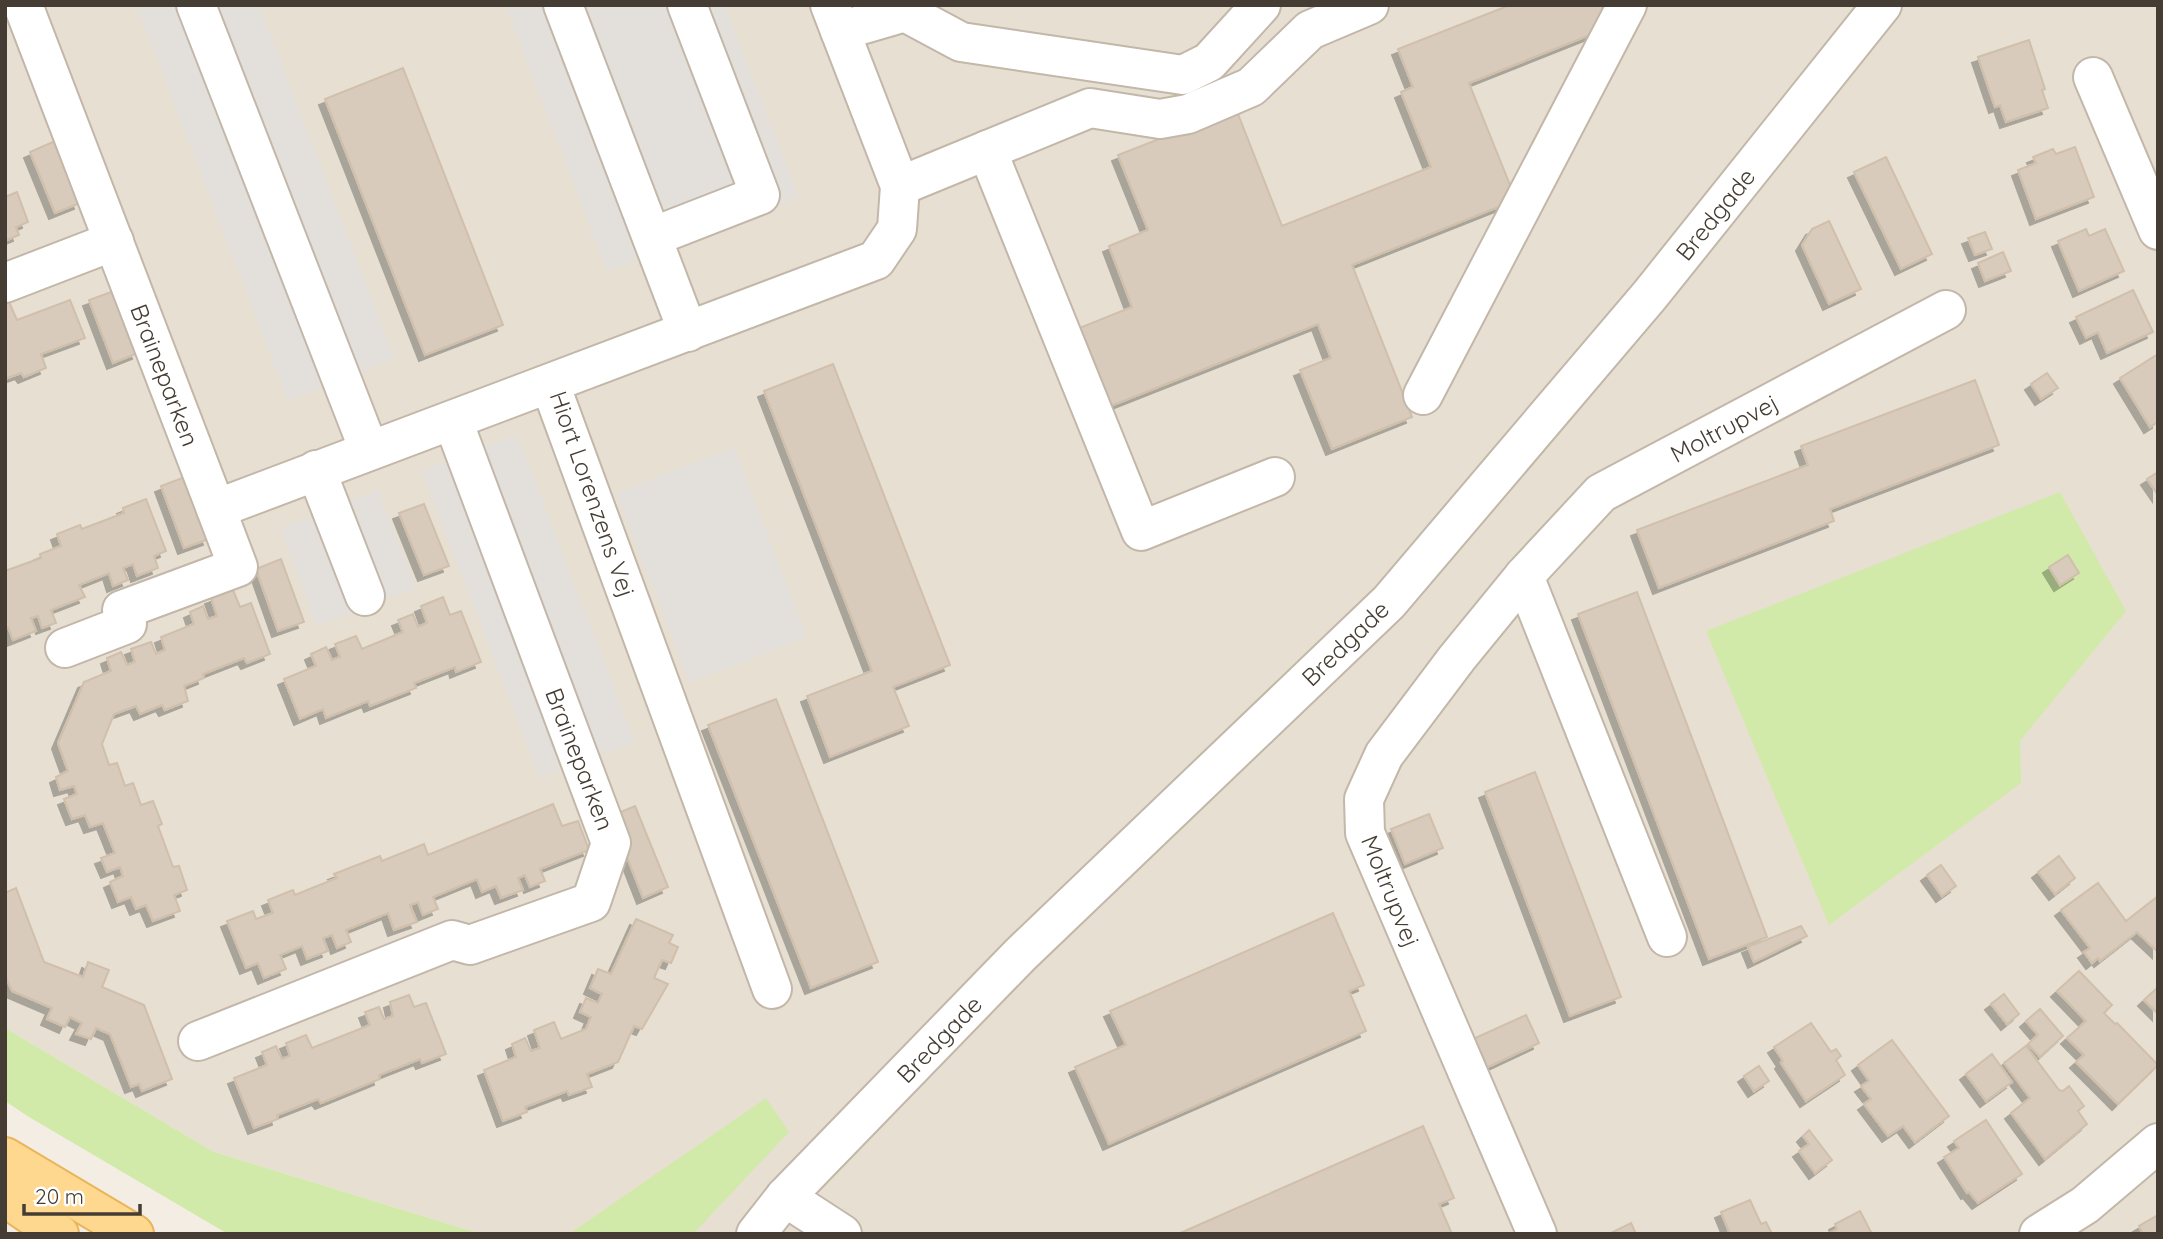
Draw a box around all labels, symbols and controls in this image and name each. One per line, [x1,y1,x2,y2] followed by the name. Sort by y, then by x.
[1669,162,1761,266] street label: Bredgade
[124,300,206,450] street label: Braineparken
[544,387,642,601] street label: Hiort Lorenzens Vej
[1665,387,1783,469] street label: Moltrupvej
[1295,594,1395,692] street label: Bredgade
[539,684,621,834] street label: Braineparken
[1355,831,1427,951] street label: Moltrupvej
[890,989,988,1089] street label: Bredgade
[24,1172,140,1216] scale bar
[35,1183,84,1209] text: 20 m

